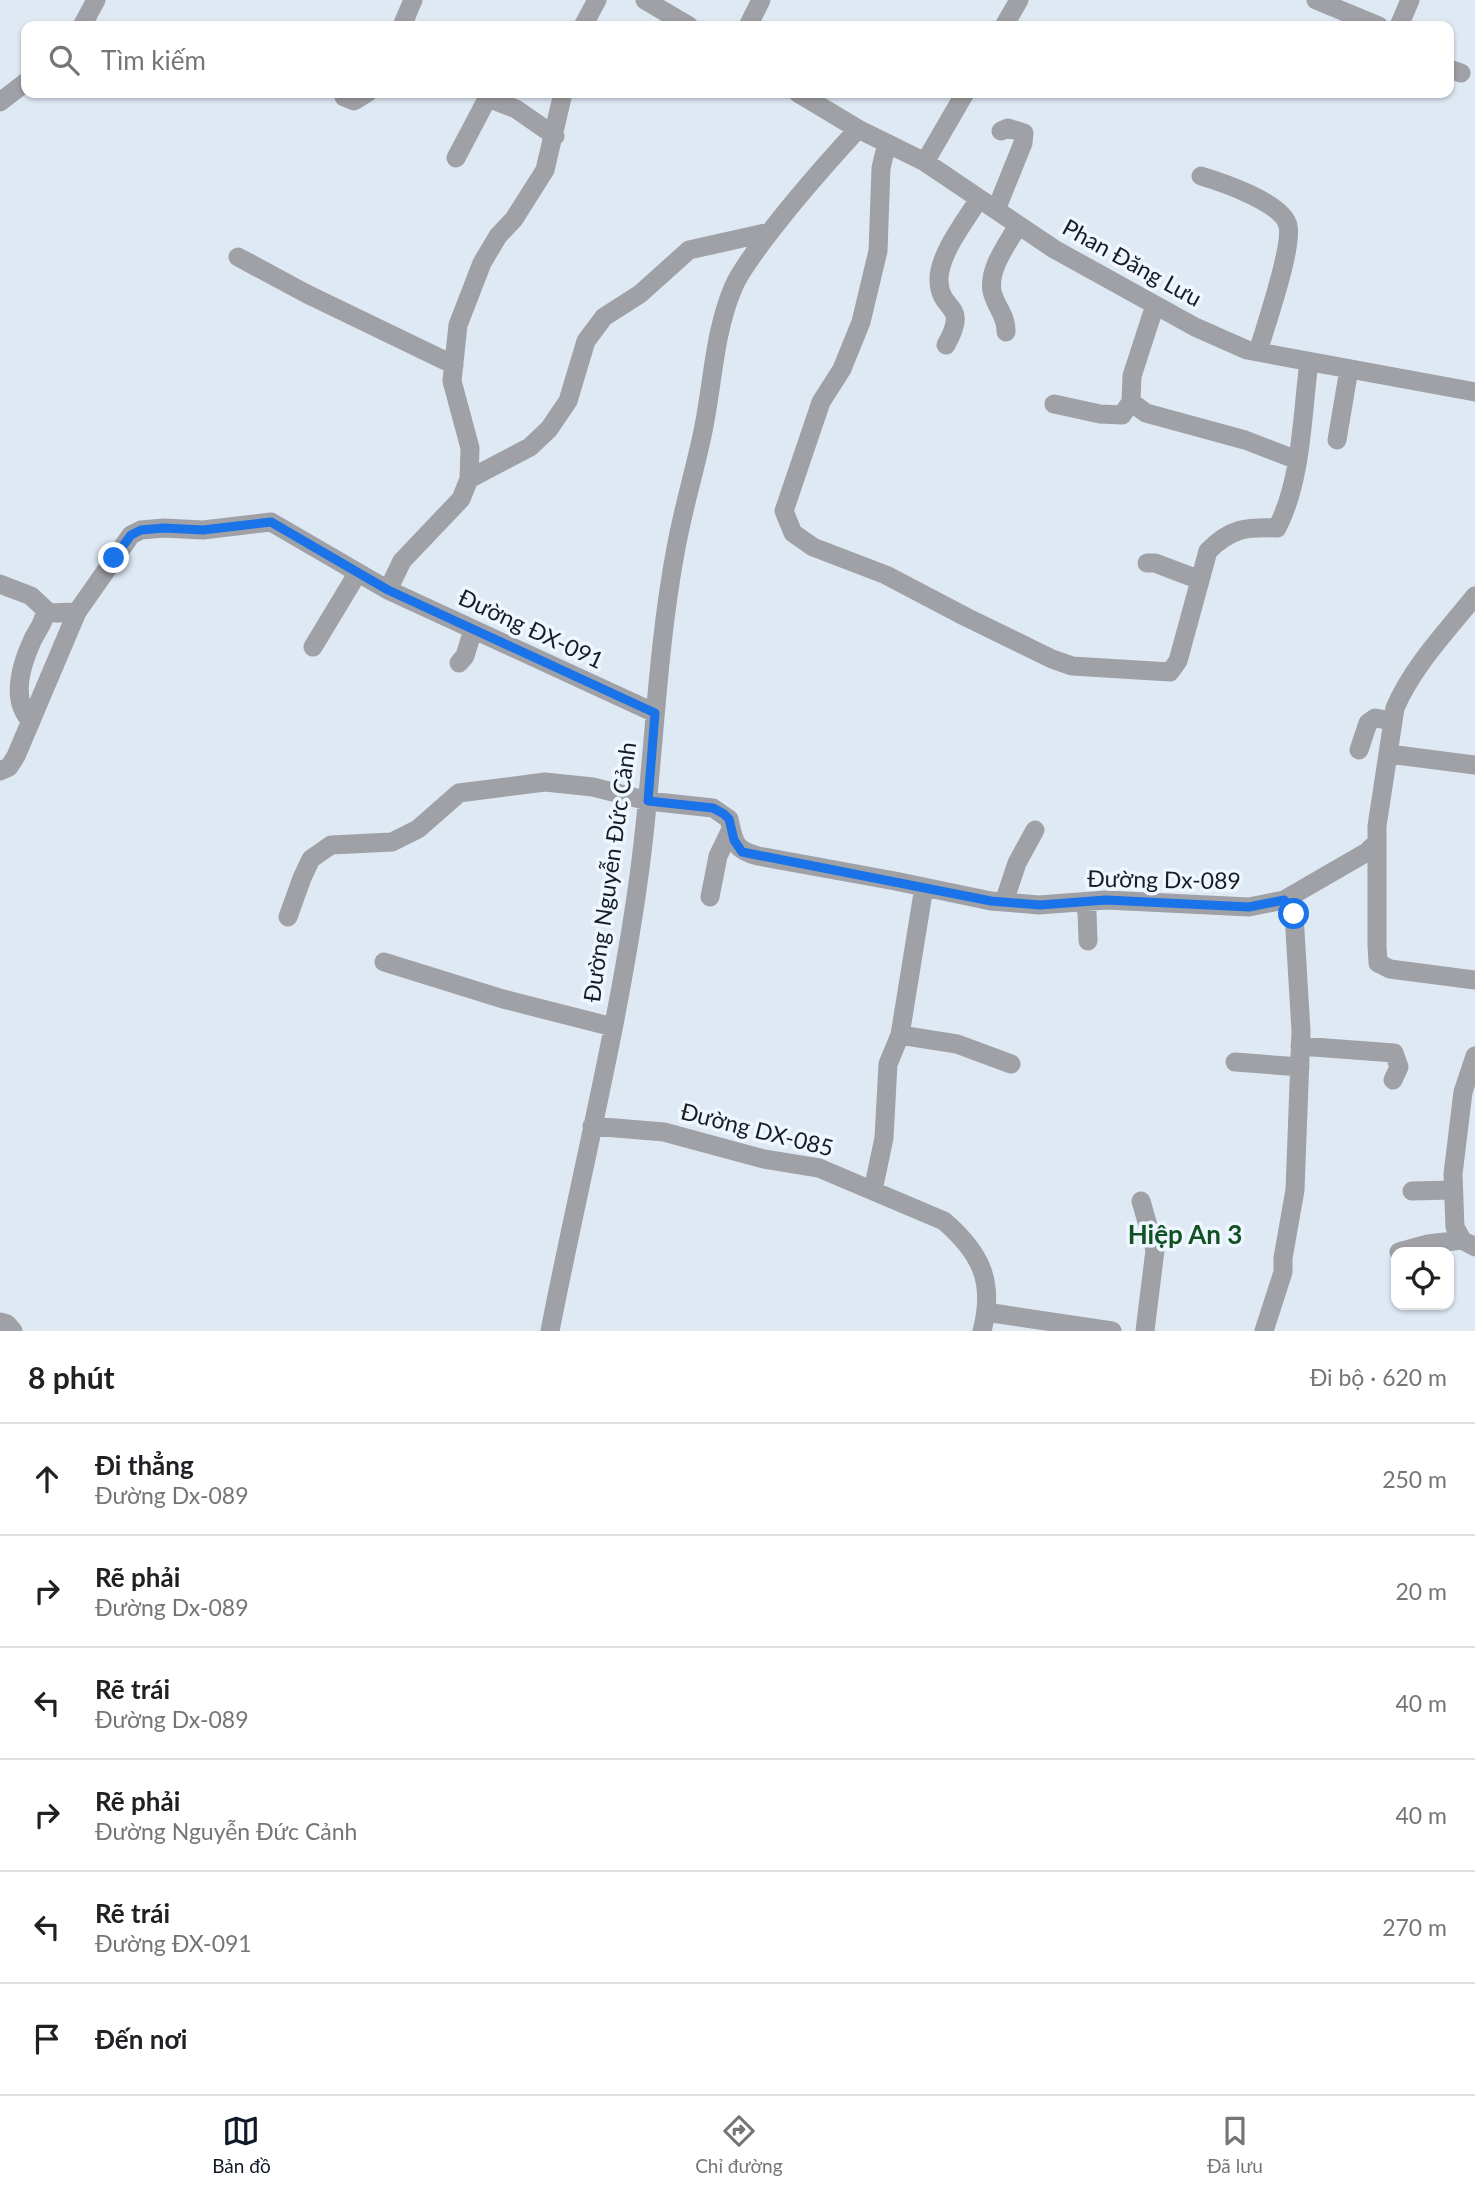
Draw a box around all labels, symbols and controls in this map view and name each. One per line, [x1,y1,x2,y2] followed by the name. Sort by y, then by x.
[21,21,1454,98] search box
[45,41,83,79] icon: search
[101,44,206,76] text: Tìm kiếm
[1058,212,1207,312] street label: Phan Đăng Lưu
[98,542,129,573] route end
[455,582,608,674] street label: Đường ĐX-091
[577,740,641,1004] street label: Đường Nguyễn Đức Cảnh
[1087,864,1241,894] street label: Đường Dx-089
[1278,898,1309,929] route start
[678,1097,837,1162] street label: Đường DX-085
[1128,1218,1242,1250] district label: Hiệp An 3
[1391,1247,1454,1310] map controls
[1391,1247,1454,1310] button: locate
[28,1359,115,1395] text: 8 phút
[1310,1363,1447,1391] text: Đi bộ · 620 m
[95,1449,194,1481] text: Đi thẳng
[28,1460,66,1498] icon: ahead
[1382,1465,1447,1493] text: 250 m
[95,1481,249,1509] text: Đường Dx-089
[95,1561,180,1593] text: Rẽ phải
[28,1572,66,1610] icon: right
[1396,1577,1447,1605] text: 20 m
[95,1593,249,1621] text: Đường Dx-089
[95,1673,170,1705] text: Rẽ trái
[28,1684,66,1722] icon: left
[1396,1689,1447,1717] text: 40 m
[95,1705,249,1733] text: Đường Dx-089
[95,1785,180,1817] text: Rẽ phải
[28,1796,66,1834] icon: right
[1396,1801,1447,1829] text: 40 m
[95,1817,357,1845] text: Đường Nguyễn Đức Cảnh
[95,1897,170,1929] text: Rẽ trái
[28,1908,66,1946] icon: left
[1382,1913,1447,1941] text: 270 m
[95,1929,252,1957] text: Đường ĐX-091
[28,2020,66,2058] icon: arrive
[95,2023,187,2055] text: Đến nơi
[212,2112,271,2177] tab: Bản đồ
[695,2112,783,2177] tab: Chỉ đường
[1207,2112,1263,2177] tab: Đã lưu

